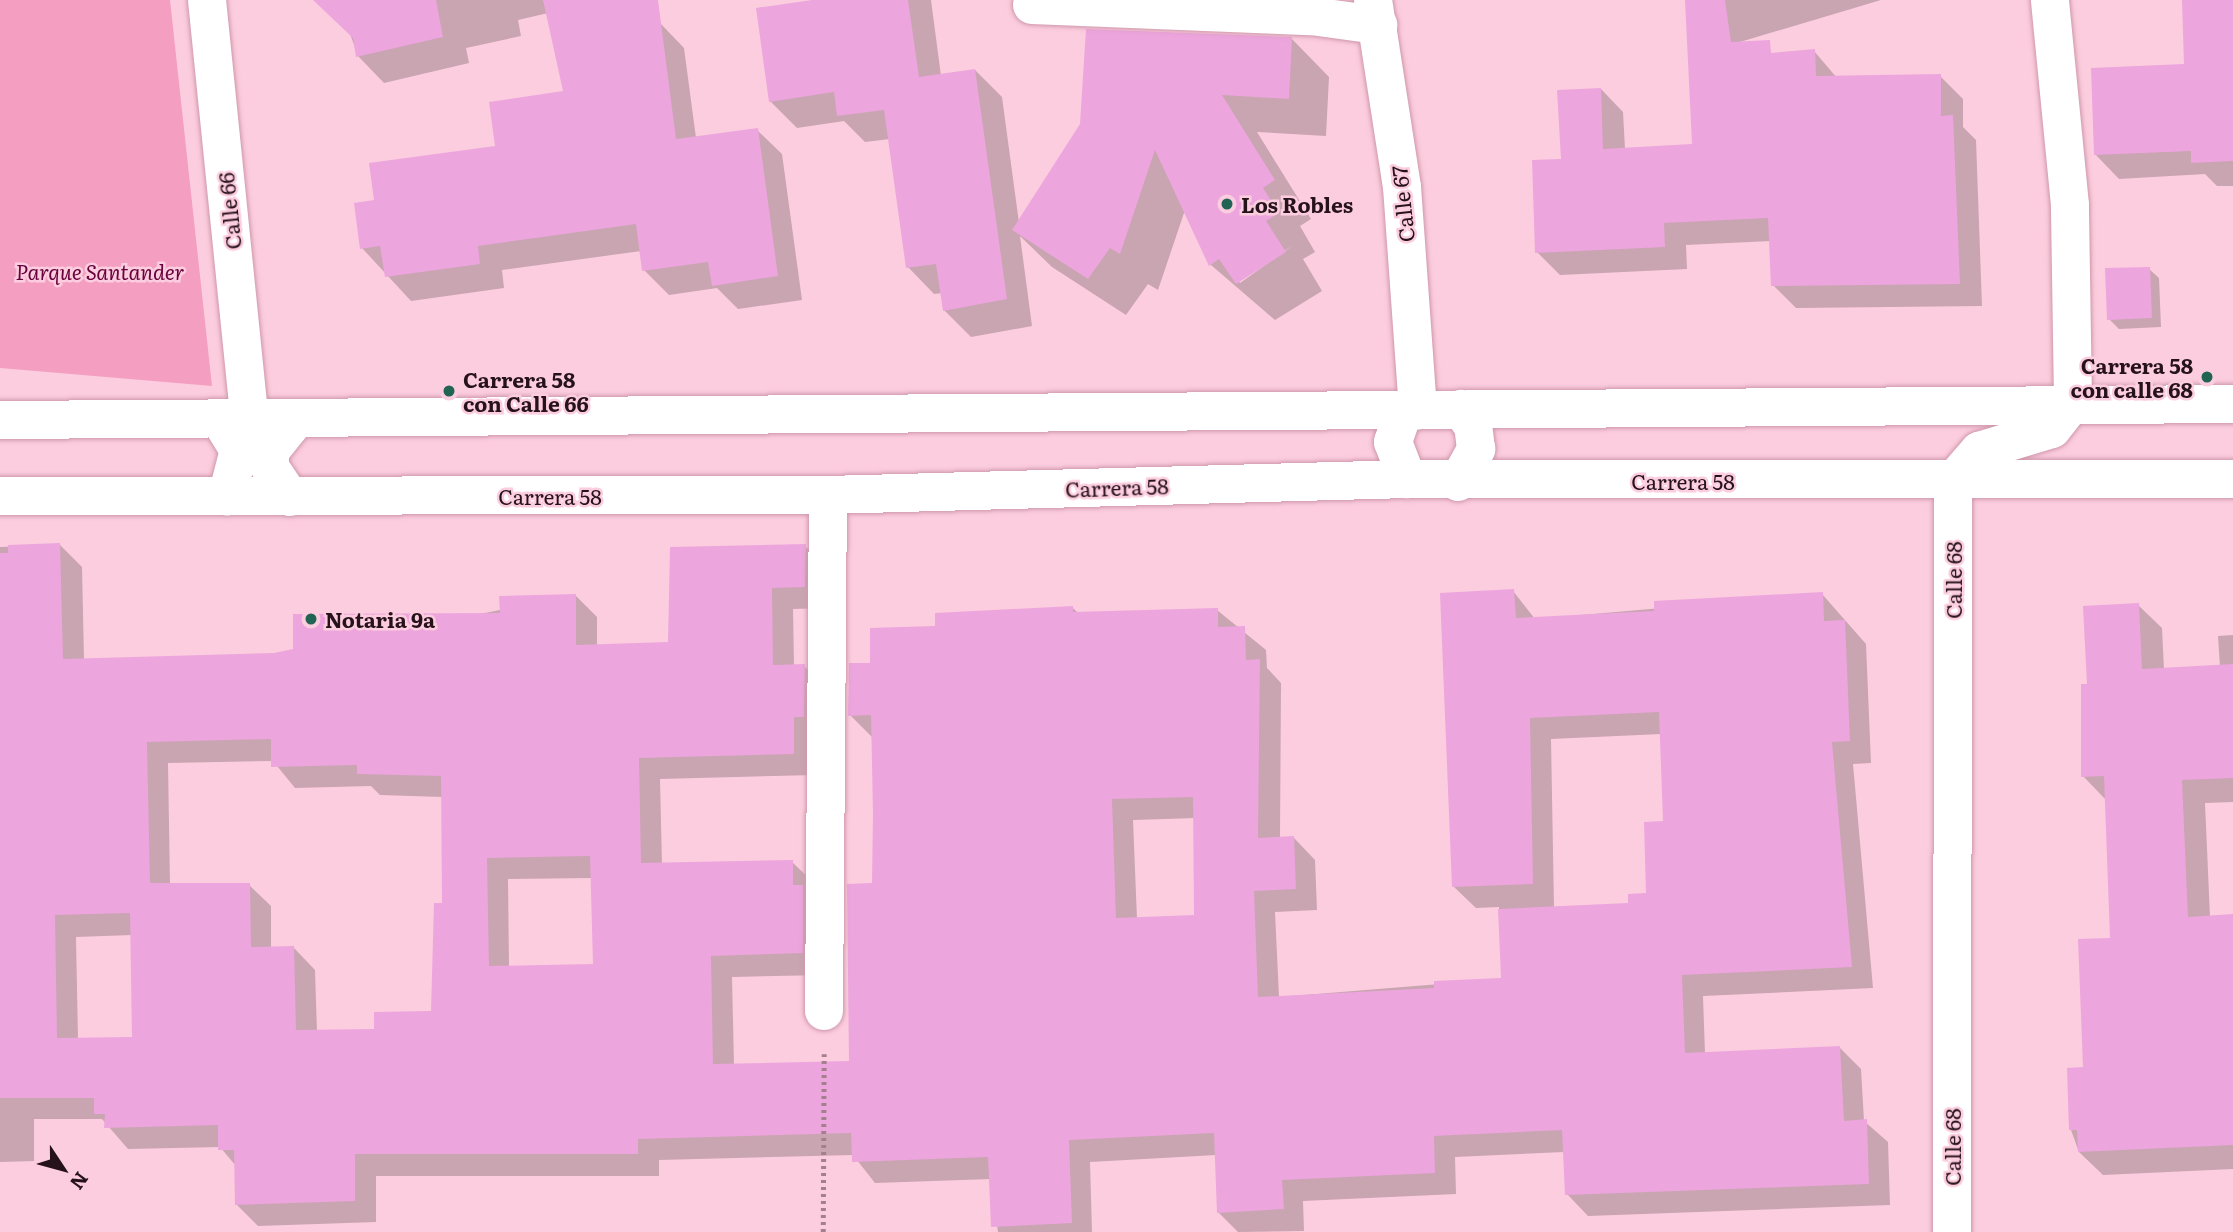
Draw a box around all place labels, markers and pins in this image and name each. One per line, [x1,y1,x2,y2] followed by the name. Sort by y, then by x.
[1241,191,1353,217] place label: Los Robles
[1219,196,1235,212] marker: Los Robles
[2071,352,2193,402] place label: Carrera 58 con calle 68
[463,366,589,416] place label: Carrera 58 con Calle 66
[2199,369,2215,385] marker: Carrera 58 con calle 68
[441,383,457,399] marker: Carrera 58 con Calle 66
[325,606,435,632] place label: Notaria 9a
[303,611,319,627] marker: Notaria 9a

